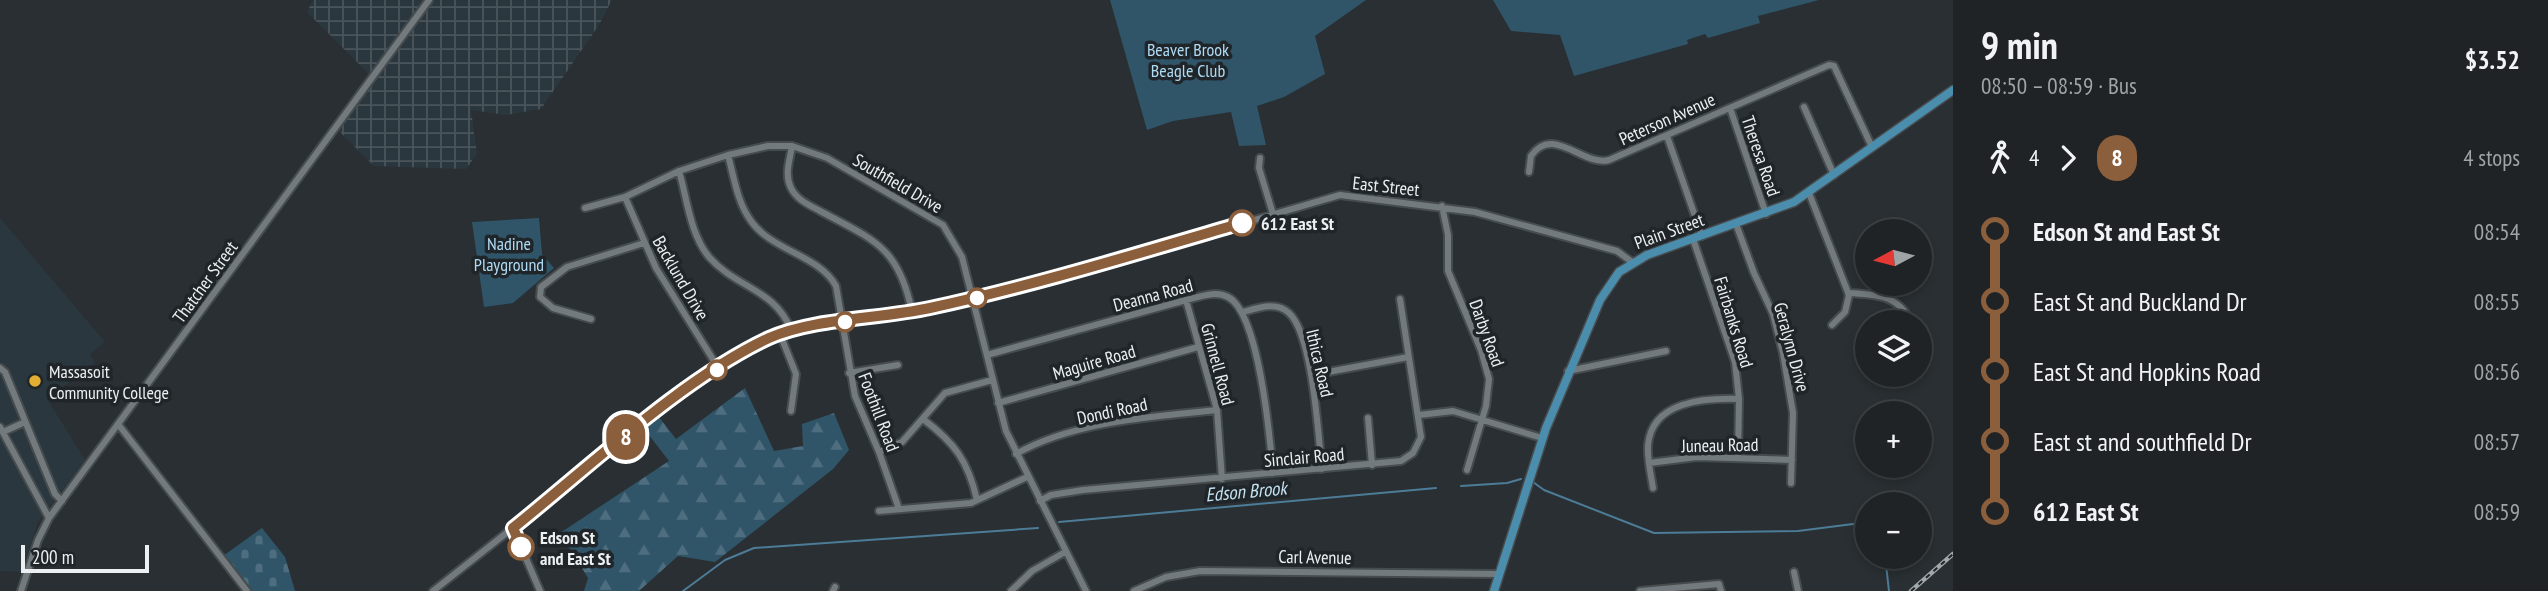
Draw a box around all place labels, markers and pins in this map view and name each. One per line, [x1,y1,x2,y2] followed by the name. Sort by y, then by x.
[1229,210,1255,236] marker: 612 East St
[1261,212,1335,235] place label: 612 East St
[967,288,987,308] unlabelled marker
[835,312,855,332] unlabelled marker
[49,360,169,404] place label: Massasoit Community College
[707,360,727,380] unlabelled marker
[27,373,43,389] marker: Massasoit Community College
[540,526,612,570] place label: Edson St and East St
[508,534,534,560] marker: Edson St and East St

